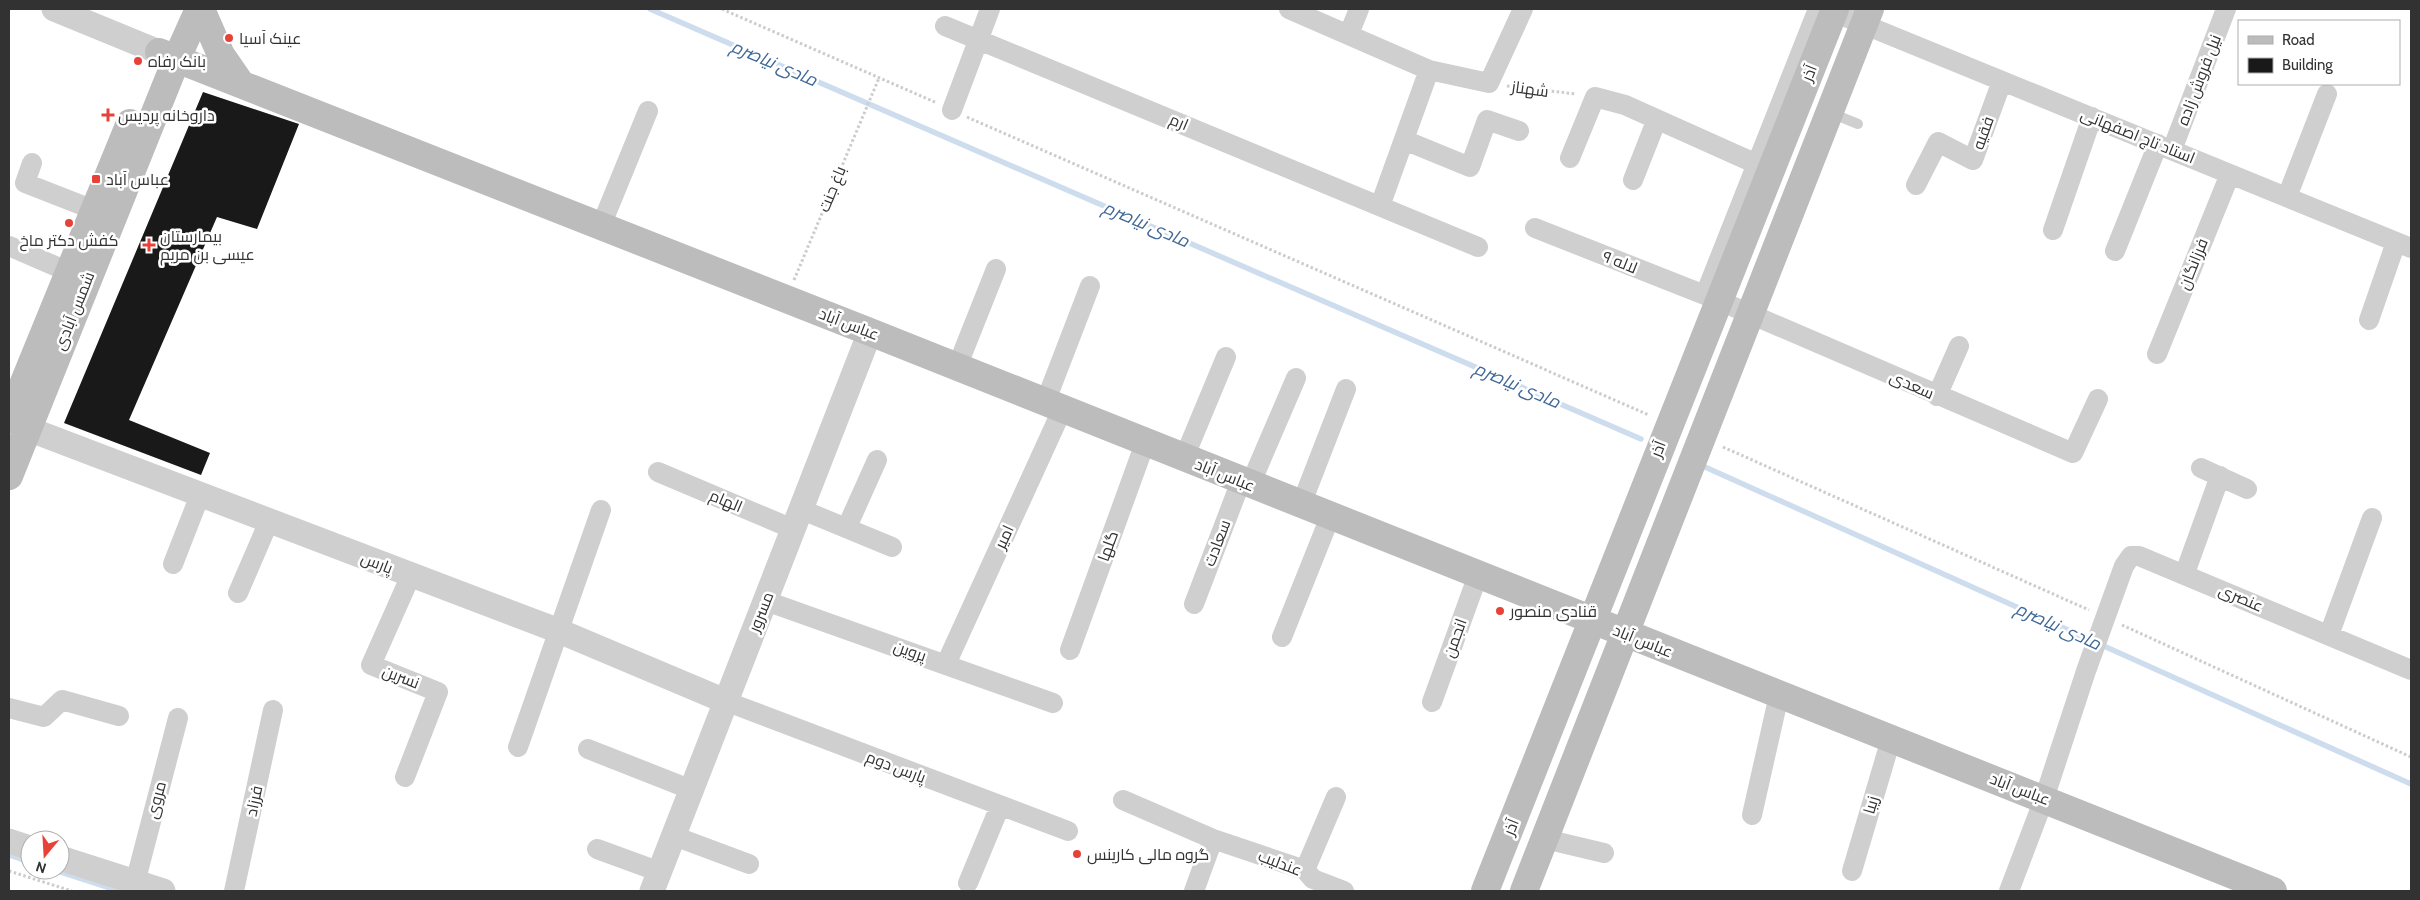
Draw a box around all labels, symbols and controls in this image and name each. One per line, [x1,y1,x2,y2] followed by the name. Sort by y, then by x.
[2238,20,2400,85] legend
[239,29,302,48] place label: عینک آسیا
[2282,31,2315,49] text: Road
[223,32,235,44] marker: عینک آسیا
[2173,32,2226,128] street label: نیل فروش زاده
[726,35,821,92] water label: مادی نیاصرم
[148,52,206,71] place label: بانک رفاه
[132,55,144,67] marker: بانک رفاه
[2282,56,2333,74] text: Building
[1797,61,1821,85] street label: آذر
[1509,77,1550,102] street label: شهناز
[2077,104,2198,169] street label: استاد تاج اصفهانی
[118,106,215,127] place label: داروخانه پردیس
[102,109,114,121] marker: داروخانه پردیس
[1166,110,1191,136] street label: ارم
[1968,114,1998,152] street label: فقیه
[814,163,852,216] street label: باغ جنت
[106,170,169,190] place label: عباس آباد
[90,173,102,185] marker: عباس آباد
[1098,196,1193,253] water label: مادی نیاصرم
[63,217,75,229] marker: کفش دکتر ماخ
[160,227,255,266] place label: بیمارستان عیسی بن مریم
[20,231,118,252] place label: کفش دکتر ماخ
[2174,235,2213,293] street label: فرزانگان
[142,238,156,252] marker: بیمارستان عیسی بن مریم
[1600,246,1640,278] street label: ۹ لاله
[50,269,99,353] street label: شمس آبادی
[816,304,882,345] street label: عباس آباد
[1469,357,1564,414] water label: مادی نیاصرم
[1887,367,1937,404] street label: سعدی
[1646,437,1670,461] street label: آذر
[1192,454,1258,497] street label: عباس آباد
[706,486,745,518] street label: الهام
[1199,517,1235,569] street label: سعادت
[990,522,1018,553] street label: امیر
[1094,528,1123,564] street label: گلها
[358,548,396,580] street label: پارس
[2216,580,2266,617] street label: عنصری
[744,589,778,636] street label: مسرور
[2010,597,2105,656] water label: مادی نیاصرم
[1509,602,1597,622] place label: قنادی منصور
[1494,605,1506,617] marker: قنادی منصور
[1439,616,1472,660] street label: انجمن
[1610,620,1676,663] street label: عباس آباد
[891,637,929,668] street label: پروین
[379,661,422,694] street label: نسرین
[863,747,929,789] street label: پارس دوم
[1987,769,2053,810] street label: عباس آباد
[142,779,171,821] street label: مروی
[242,784,266,818] street label: فرزاد
[1859,794,1883,816] street label: زیبا
[1499,815,1523,839] street label: آذر
[20,830,70,880] north arrow
[1087,845,1209,865] place label: گروه مالی کارینس
[1256,846,1304,880] street label: عندلیب
[1071,848,1083,860] marker: گروه مالی کارینس
[33,857,48,877] text: N

